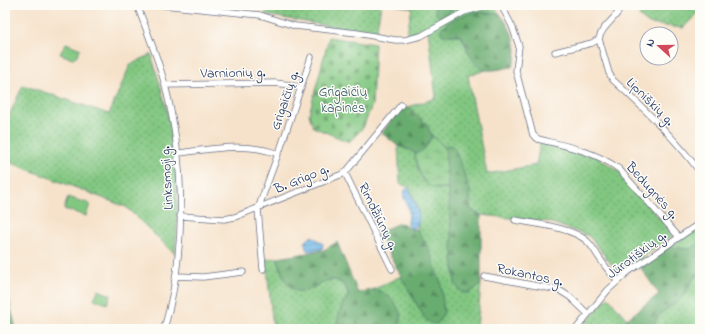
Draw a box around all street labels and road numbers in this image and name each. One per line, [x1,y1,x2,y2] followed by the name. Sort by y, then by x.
[199,62,266,86] street label: Varnionių g.
[265,68,306,133] street label: Grigaičių g.
[620,73,679,132] street label: Lipniškių g.
[155,145,181,210] street label: Linksmoji g.
[619,157,683,225] street label: Bedugnės g.
[270,159,333,201] street label: B. Grigo g.
[351,179,403,255] street label: Rimdžiūnų g.
[603,226,672,285] street label: Jūrotiškių g.
[495,258,565,294] street label: Rokantos g.

